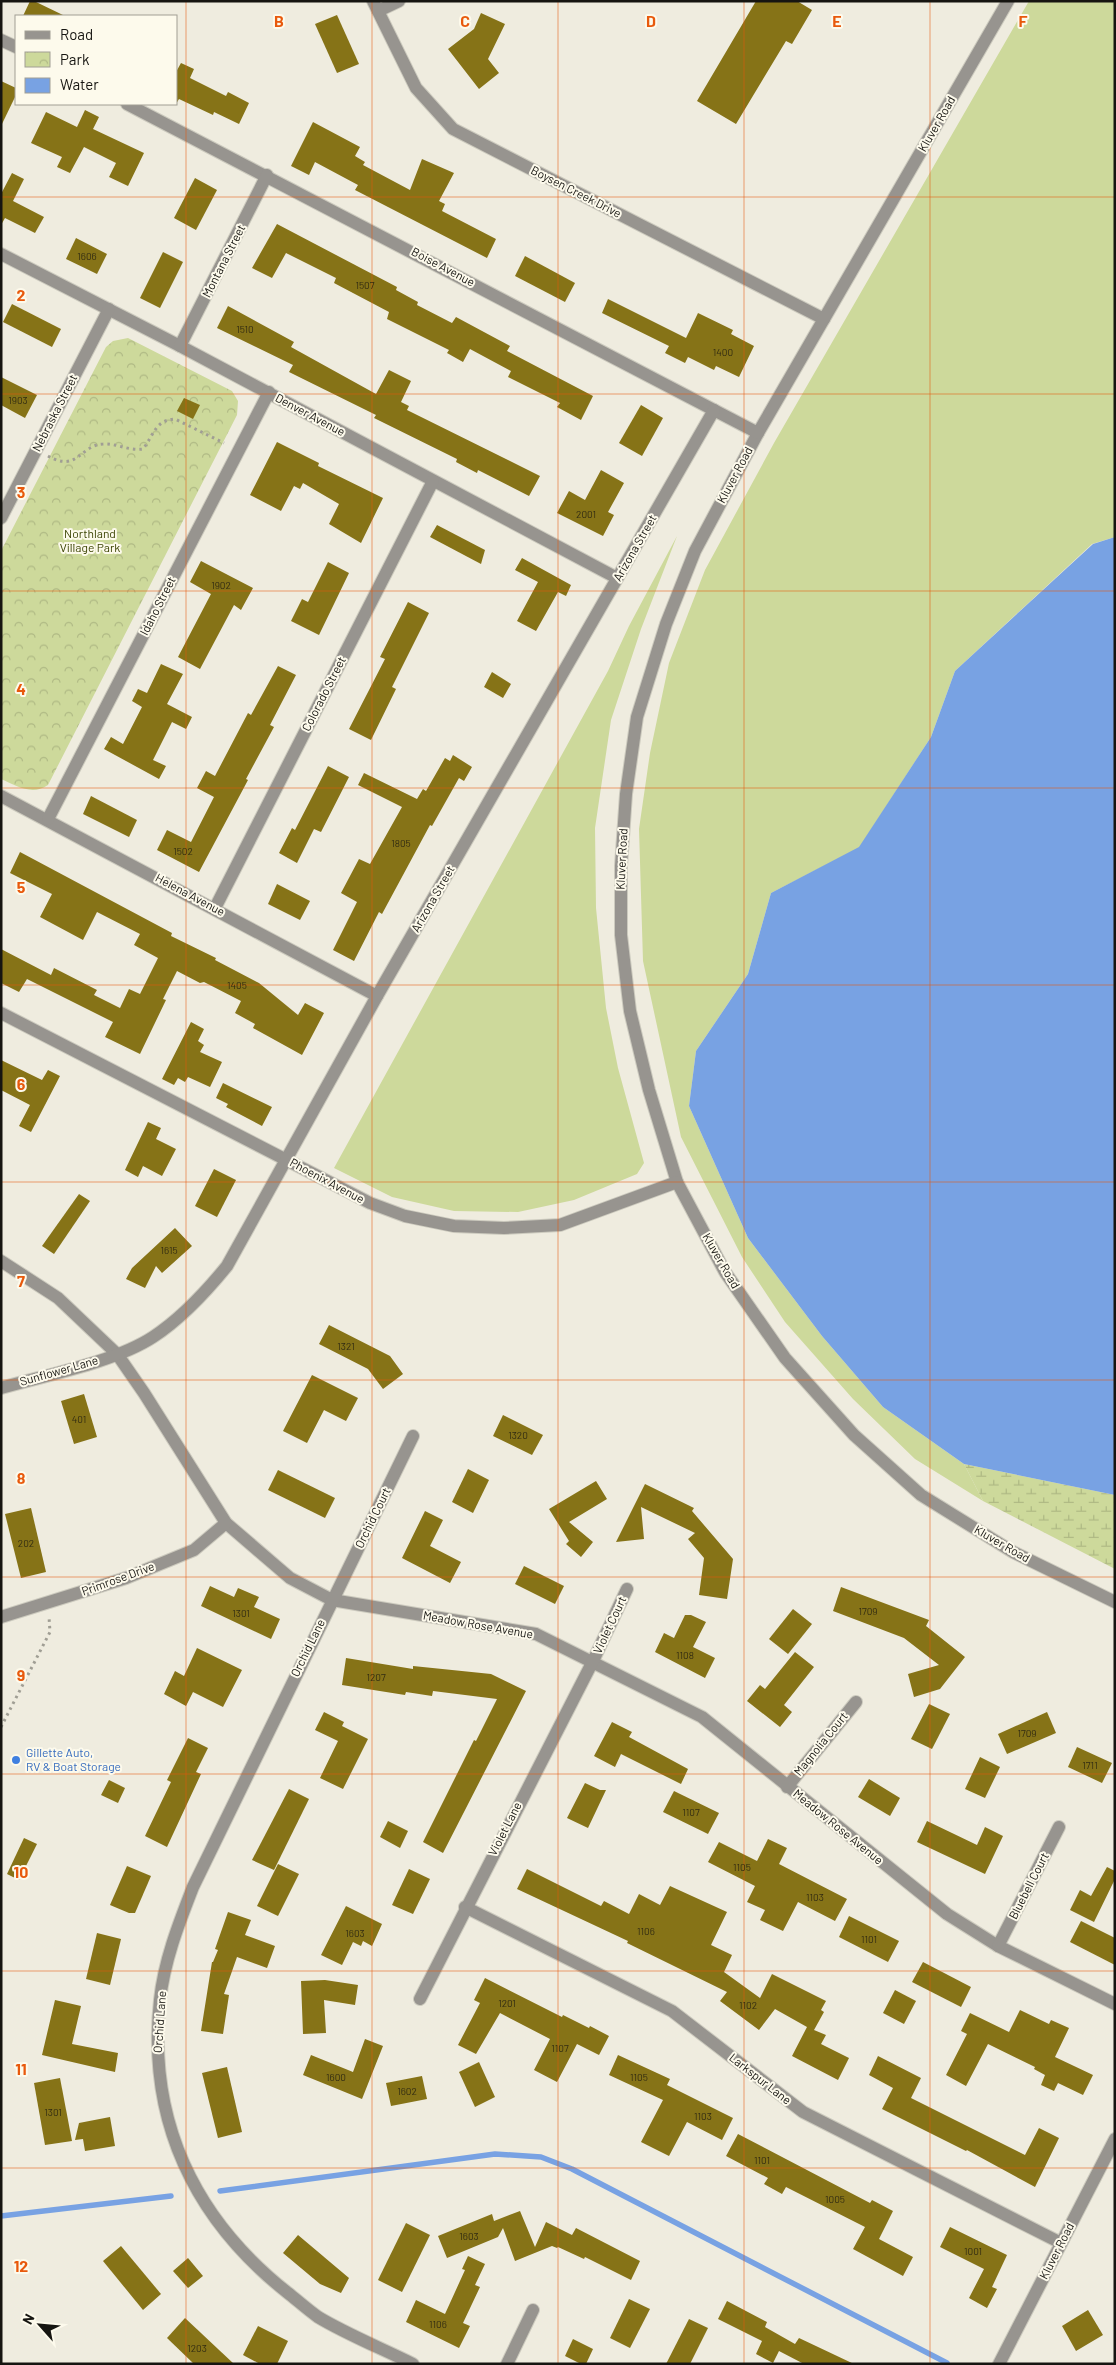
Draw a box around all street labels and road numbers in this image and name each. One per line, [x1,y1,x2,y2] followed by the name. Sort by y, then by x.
[915,93,958,154] street label: Kluver Road
[529,162,624,220] street label: Boysen Creek Drive
[199,222,247,299] street label: Montana Street
[409,244,478,289] street label: Boise Avenue
[29,372,80,453] street label: Nebraska Street
[273,390,348,438] street label: Denver Avenue
[713,444,755,505] street label: Kluver Road
[609,512,659,583] street label: Arizona Street
[136,574,178,637] street label: Idaho Street
[298,654,348,733] street label: Colorado Street
[612,828,630,890] street label: Kluver Road
[407,863,457,934] street label: Arizona Street
[153,870,228,918] street label: Helena Avenue
[288,1155,367,1206] street label: Phoenix Avenue
[700,1230,743,1291] street label: Kluver Road
[18,1352,99,1388] street label: Sunflower Lane
[351,1485,393,1550] street label: Orchid Court
[972,1522,1033,1565] street label: Kluver Road
[79,1558,156,1598] street label: Primrose Drive
[590,1594,628,1655] street label: Violet Court
[422,1607,534,1641] street label: Meadow Rose Avenue
[287,1617,327,1679] street label: Orchid Lane
[790,1709,850,1778] street label: Magnolia Court
[791,1786,886,1867] street label: Meadow Rose Avenue
[485,1799,524,1858] street label: Violet Lane
[1005,1850,1051,1921] street label: Bluebell Court
[150,1990,168,2053] street label: Orchid Lane
[727,2050,794,2107] street label: Larkspur Lane
[1036,2220,1076,2281] street label: Kluver Road

